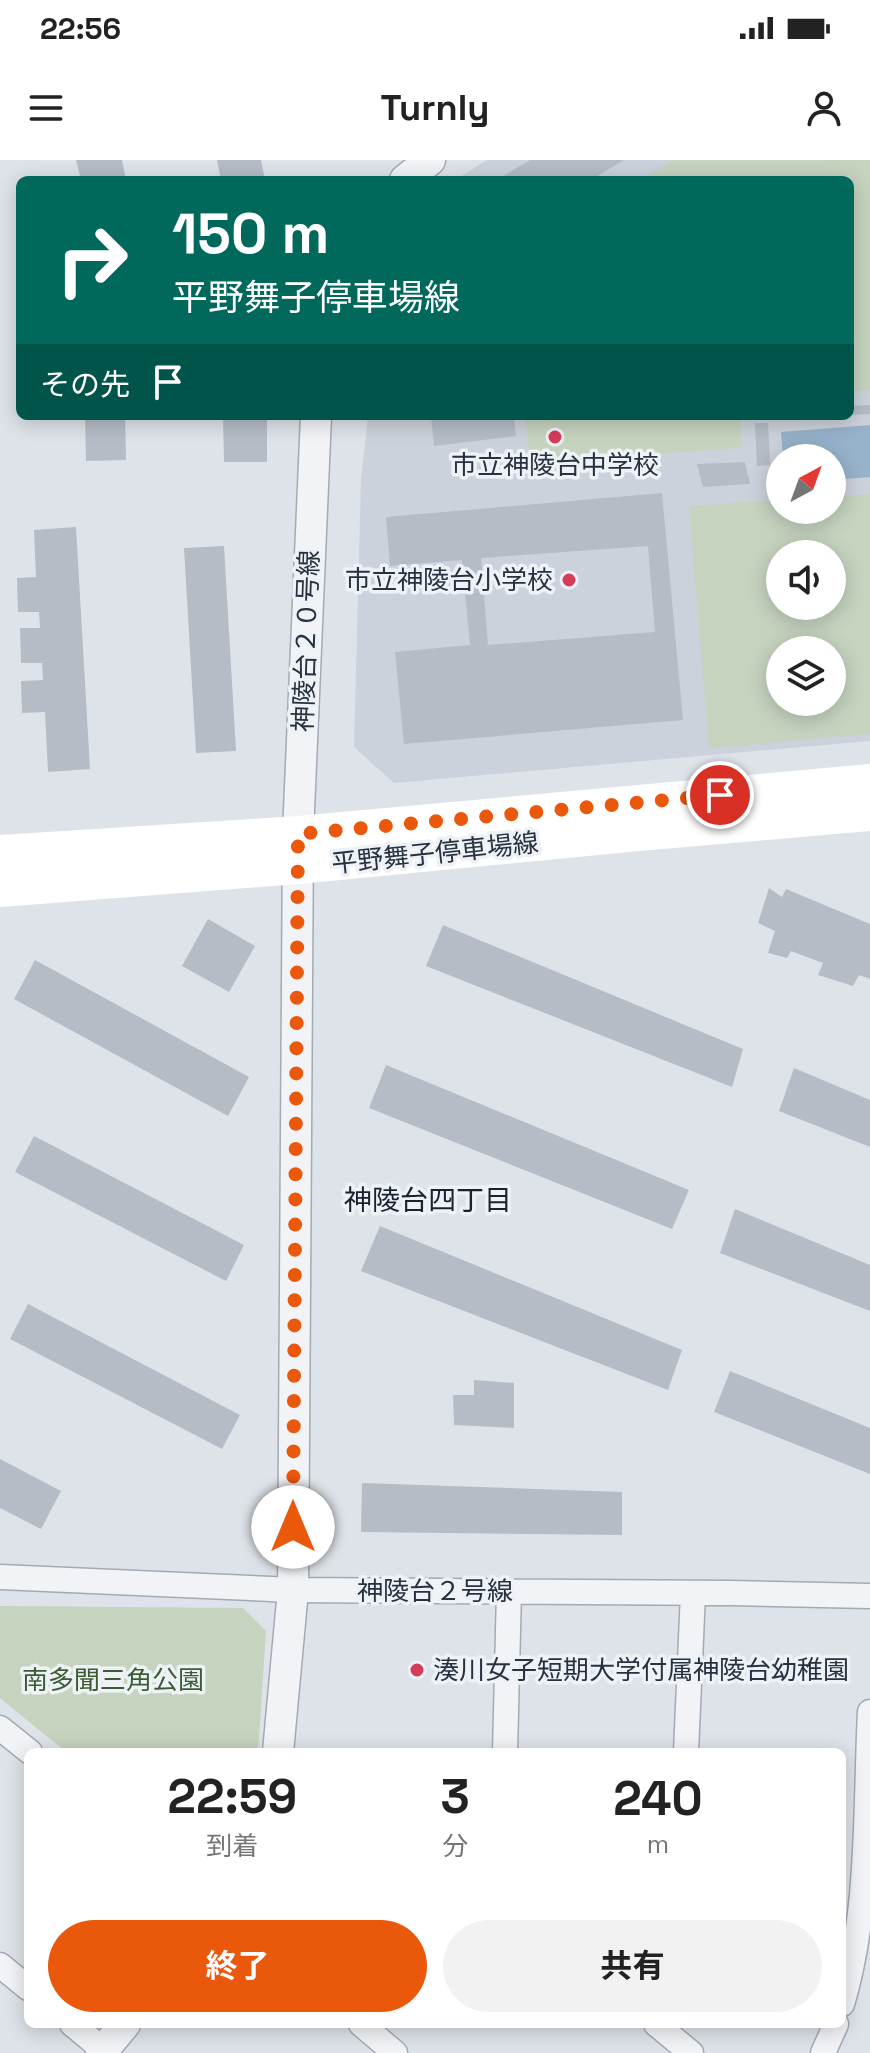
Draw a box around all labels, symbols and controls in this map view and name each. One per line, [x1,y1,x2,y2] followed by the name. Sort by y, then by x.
[40,9,121,48] text: 22:56
[381,85,489,131] text: Turnly
[24,86,68,130] icon: menu
[802,86,846,130] icon: person
[172,198,329,269] text: 150 m
[40,208,144,312] icon: right
[172,275,460,321] text: 平野舞子停車場線
[146,360,190,404] icon: arrive
[40,365,130,404] text: その先
[546,428,564,446] marker: 市立神陵台中学校
[766,444,846,524] north arrow
[766,444,846,716] map controls
[451,448,659,482] place label: 市立神陵台中学校
[766,540,846,620] button: sound
[286,549,326,733] street label: 神陵台２０号線
[345,563,553,597] place label: 市立神陵台小学校
[560,571,578,589] marker: 市立神陵台小学校
[766,636,846,716] button: layers
[686,761,754,829] pin
[698,773,742,817] icon: arrive
[330,825,540,881] street label: 平野舞子停車場線
[344,1182,512,1218] district label: 神陵台四丁目
[251,1485,335,1569] position arrow
[357,1574,513,1608] street label: 神陵台２号線
[433,1653,849,1687] place label: 湊川女子短期大学付属神陵台幼稚園
[408,1661,426,1679] marker: 湊川女子短期大学付属神陵台幼稚園
[22,1663,204,1697] park label: 南多聞三角公園
[167,1766,297,1827] text: 22:59
[441,1766,470,1827] text: 3
[613,1768,703,1829] text: 240
[647,1827,669,1861] text: m
[206,1829,258,1863] text: 到着
[442,1829,468,1863] text: 分
[48,1920,427,2012] button: 終了
[443,1920,822,2012] button: 共有

